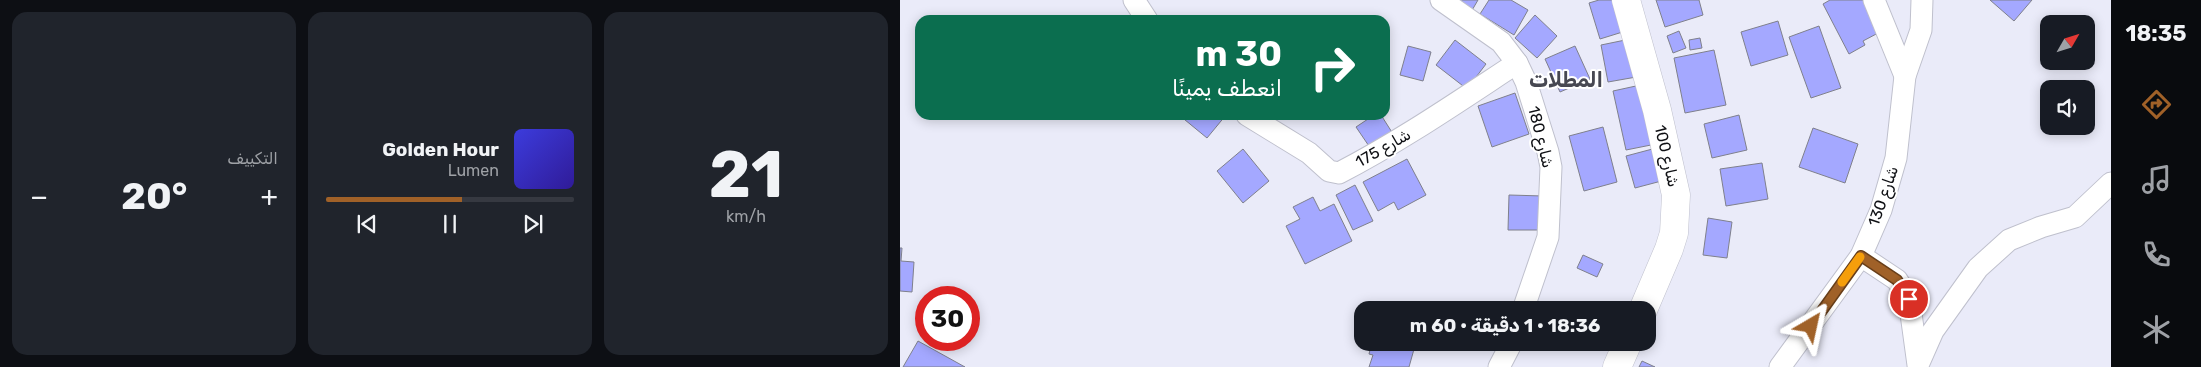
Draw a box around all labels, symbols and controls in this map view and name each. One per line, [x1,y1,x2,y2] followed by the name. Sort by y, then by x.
[2040,15,2095,70] north arrow
[2040,15,2095,135] map controls
[2126,20,2186,47] text: 18:35
[1196,33,1282,75] text: 30 m
[1300,35,1365,100] icon: right
[1529,67,1603,92] district label: المطلات
[1172,75,1282,102] text: انعطف يمينًا
[2040,80,2095,135] button: sound
[2139,87,2174,122] icon: directions
[1522,104,1558,170] street label: شارع 180
[1649,123,1683,189] street label: شارع 100
[1352,125,1415,173] street label: شارع 175
[709,136,783,213] text: 21
[382,138,499,161] text: Golden Hour
[227,149,278,168] text: التكييف
[448,161,499,180] text: Lumen
[2139,162,2174,197] icon: music
[1864,163,1904,229] street label: شارع 130
[121,173,187,219] text: 20°
[30,180,48,213] text: −
[261,180,278,213] text: +
[726,207,766,226] text: km/h
[353,210,381,238] icon: previous
[436,210,464,238] icon: pause
[519,210,547,238] icon: next
[2139,237,2174,272] icon: phone
[1888,278,1930,320] pin
[1895,285,1923,313] icon: arrive
[915,286,980,351] speed limit sign: 30
[1784,299,1836,351] position arrow
[2139,312,2174,347] icon: climate
[1410,314,1600,337] text: 18:36 · 1 دقيقة · 60 m

